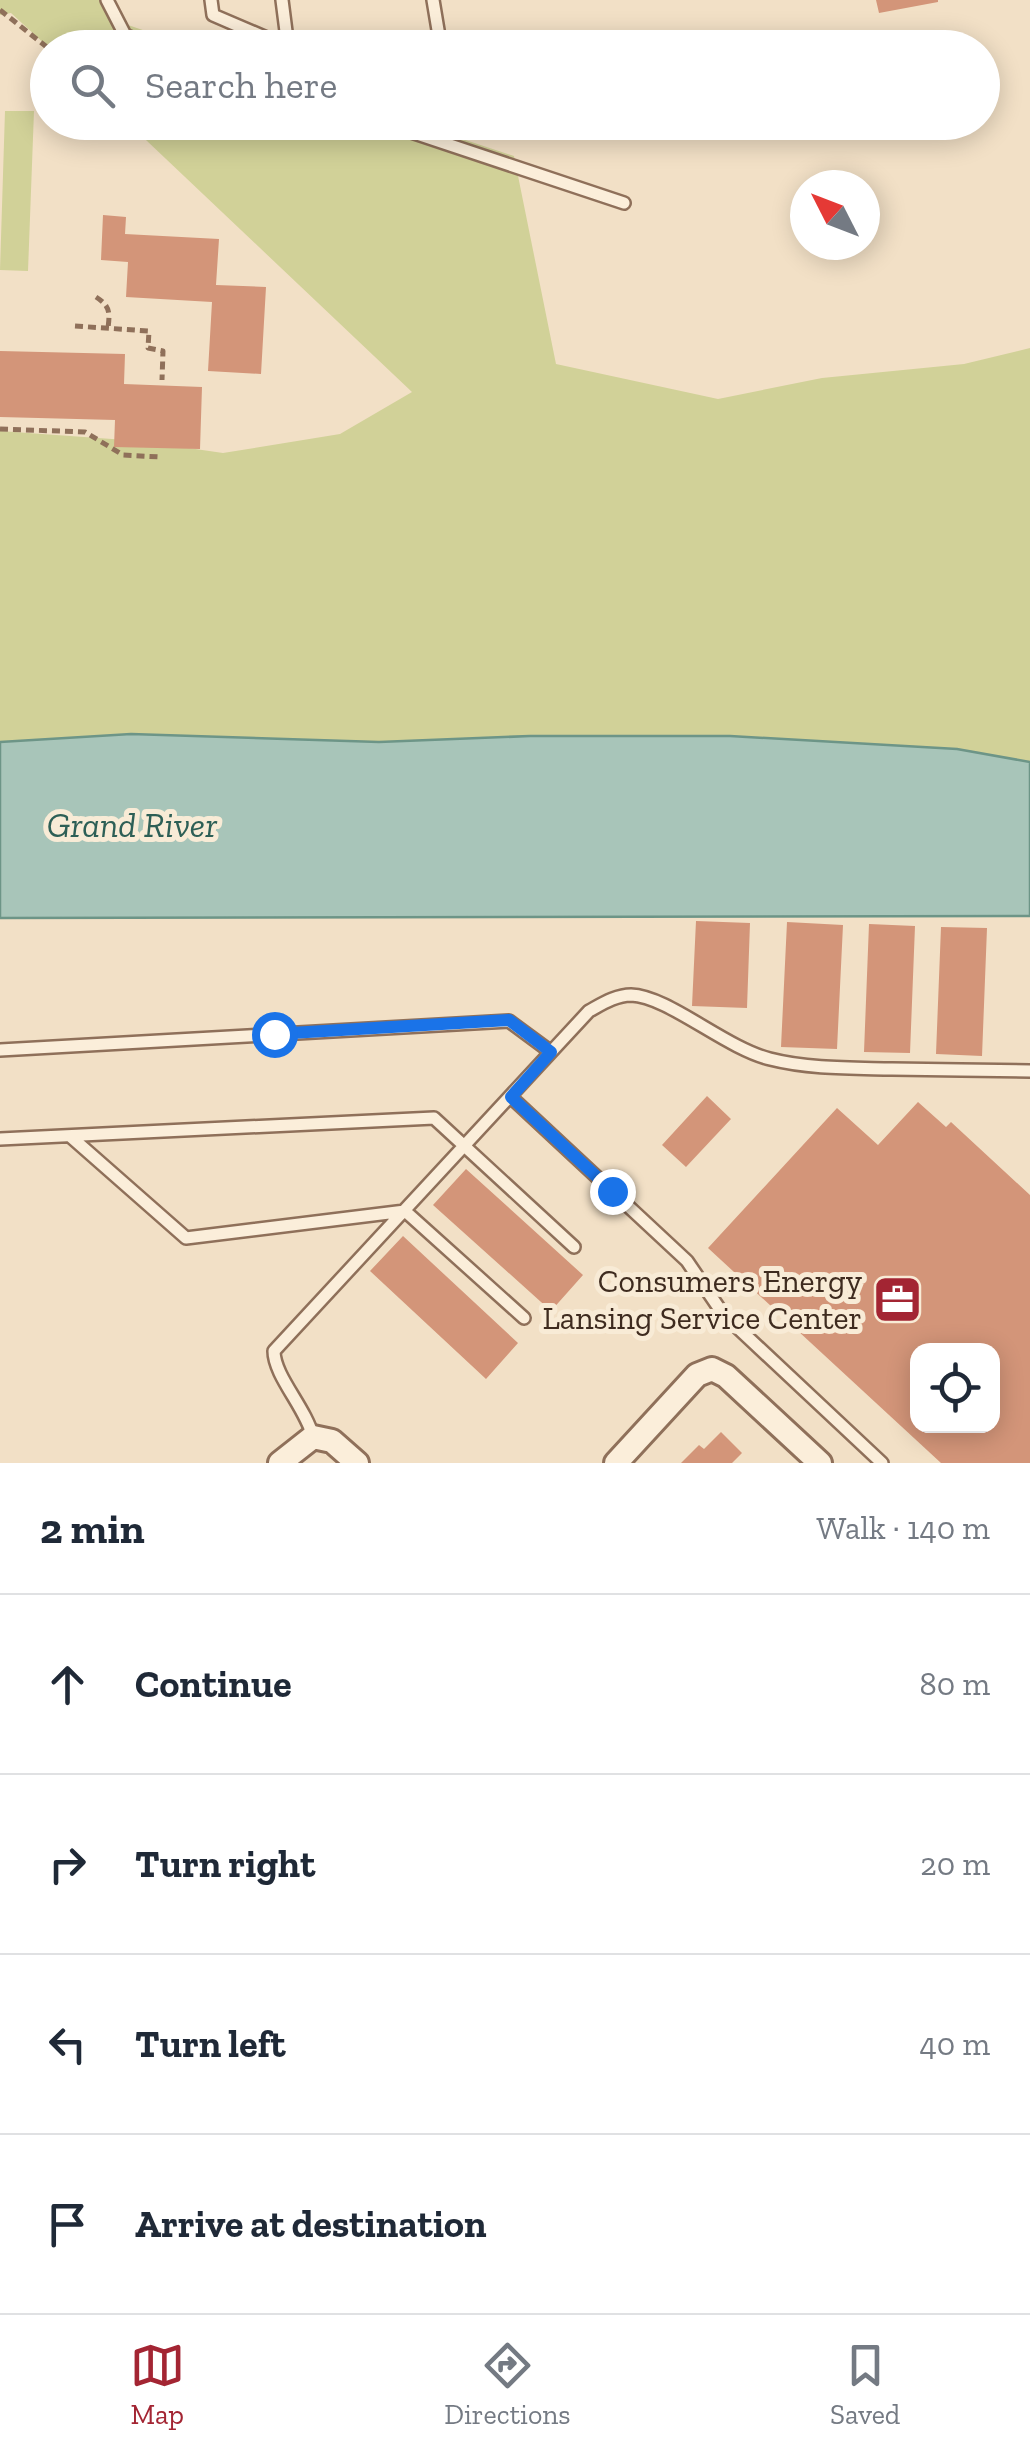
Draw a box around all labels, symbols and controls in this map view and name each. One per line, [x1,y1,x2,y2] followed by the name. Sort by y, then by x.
[30,30,1000,140] search box
[65,58,120,113] icon: search
[145,62,337,108] text: Search here
[790,170,880,260] north arrow
[47,804,218,846] water label: Grand River
[252,1012,298,1058] route start
[590,1169,636,1215] route end
[542,1262,863,1337] place label: Consumers Energy Lansing Service Center
[871,1273,923,1325] office icon: Consumers Energy Lansing Service Center
[910,1343,1000,1433] map controls
[910,1343,1000,1433] button: locate
[40,1503,145,1554] text: 2 min
[816,1509,990,1547] text: Walk · 140 m
[40,1657,95,1712] icon: ahead
[135,1661,292,1707] text: Continue
[919,1665,990,1703] text: 80 m
[40,1837,95,1892] icon: right
[135,1841,315,1887] text: Turn right
[920,1845,990,1883] text: 20 m
[40,2017,95,2072] icon: left
[135,2021,286,2067] text: Turn left
[919,2025,990,2063] text: 40 m
[40,2197,95,2252] icon: arrive
[135,2201,486,2247] text: Arrive at destination
[130,2338,185,2431] tab: Map
[444,2338,571,2431] tab: Directions
[830,2338,900,2431] tab: Saved

